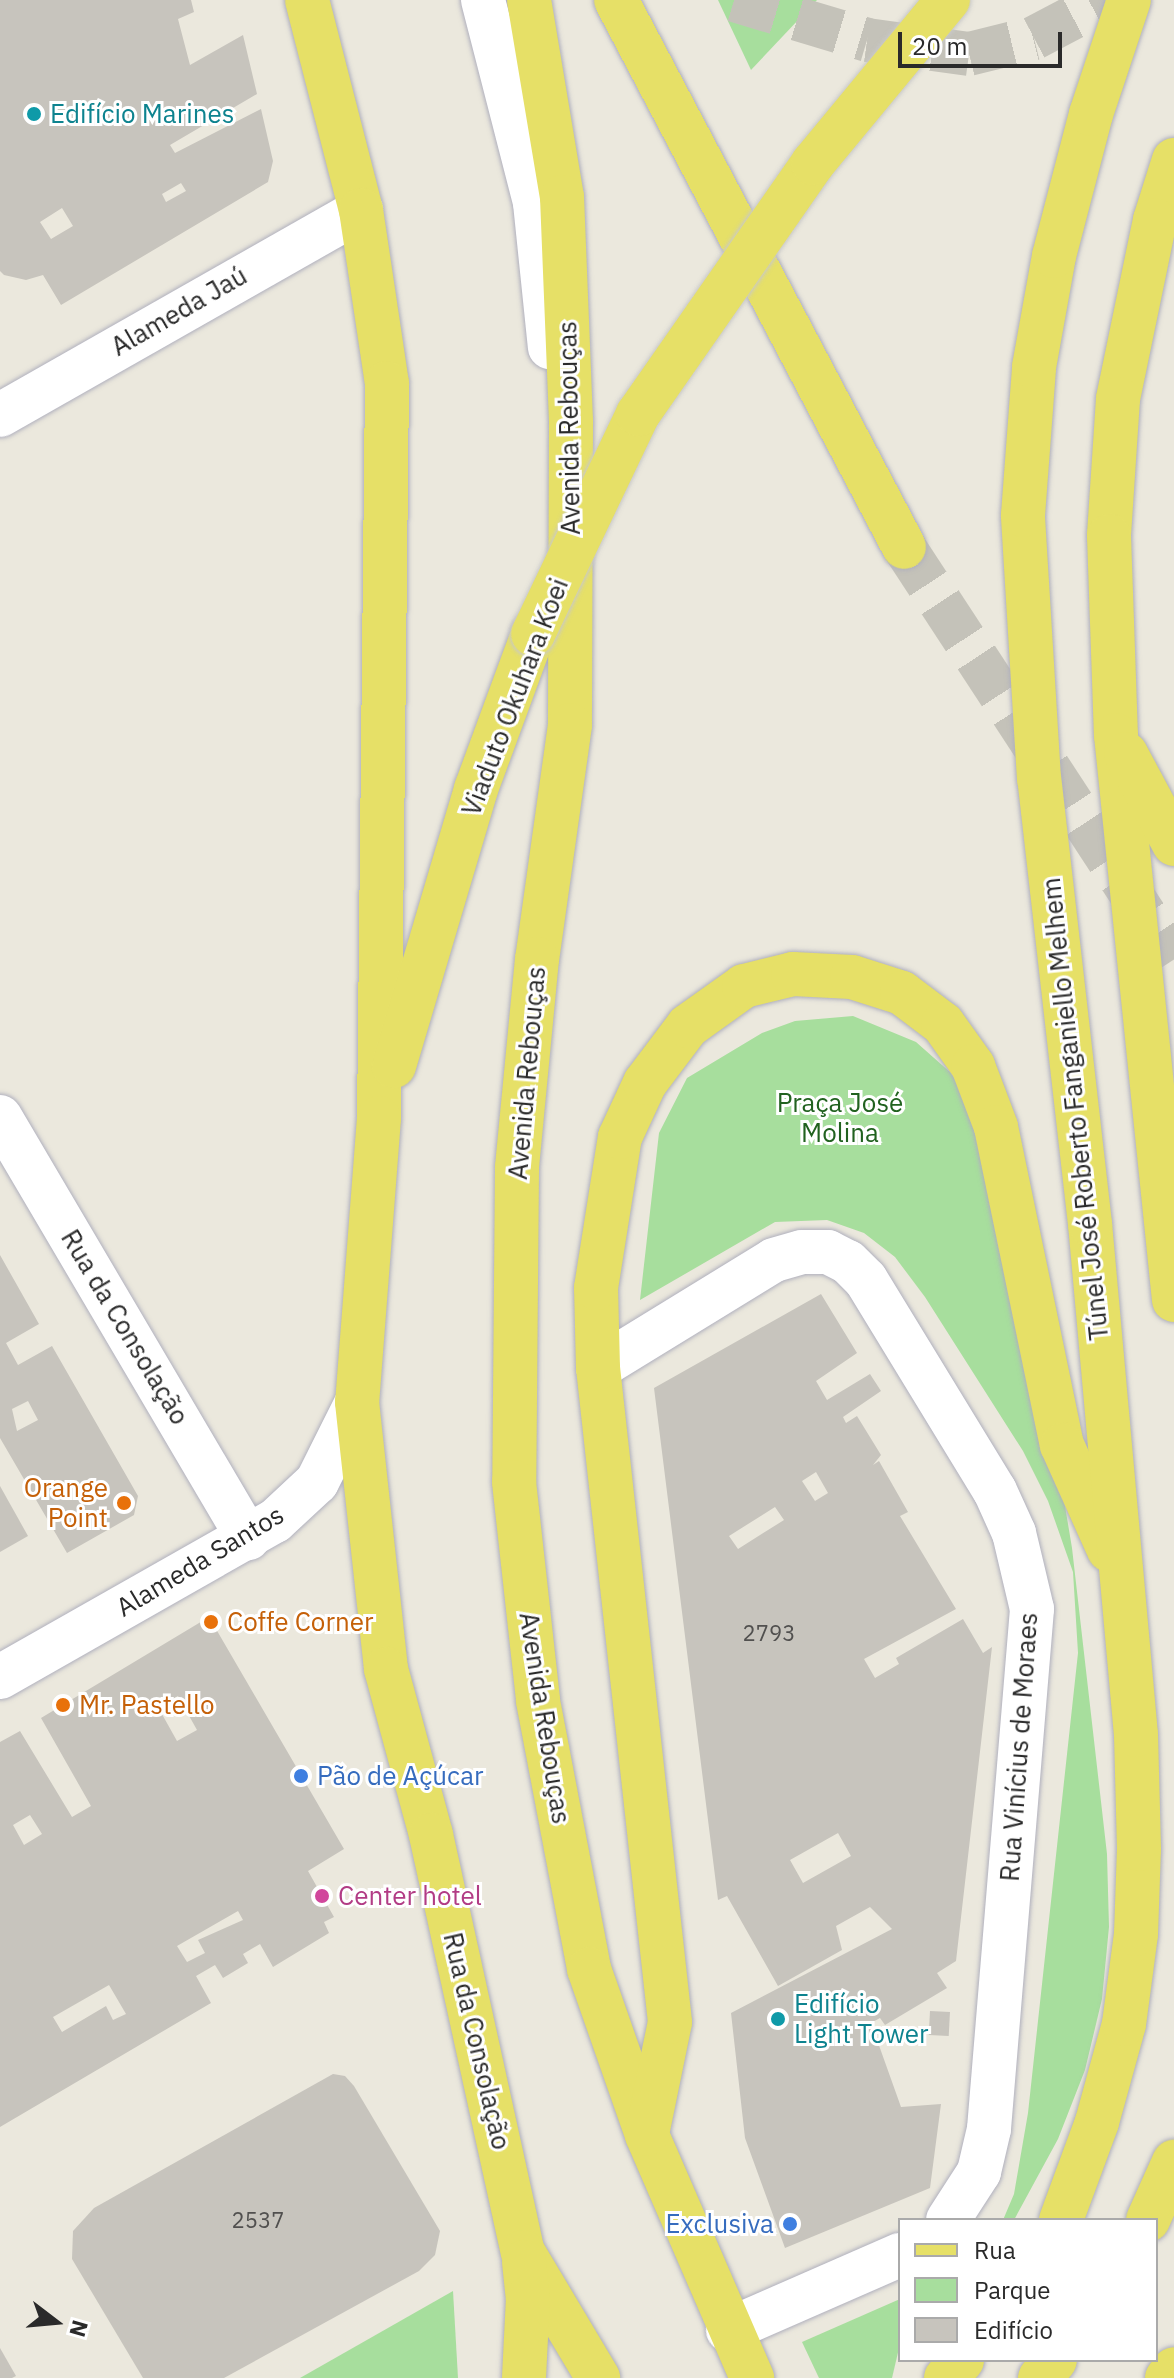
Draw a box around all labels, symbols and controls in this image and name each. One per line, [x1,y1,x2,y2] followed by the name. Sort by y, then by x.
[902,16,1066,66] scale bar
[912,30,967,62] text: 20 m
[50,98,234,130] place label: Edifício Marines
[25,105,43,123] marker: Edifício Marines
[106,260,252,362] street label: Alameda Jaú
[552,321,586,535] street label: Avenida Rebouças
[455,574,575,820] street label: Viaduto Okuhara Koei
[1035,876,1115,1342] street label: Túnel José Roberto Fanganiello Melhem
[502,965,552,1181] street label: Avenida Rebouças
[777,1087,903,1148] park label: Praça José Molina
[55,1224,195,1430] street label: Rua da Consolação
[24,1472,108,1534] place label: Orange Point
[115,1494,133,1512] marker: Orange Point
[111,1499,289,1623] street label: Alameda Santos
[227,1606,374,1638] place label: Coffe Corner
[513,1610,577,1826] street label: Avenida Rebouças
[994,1611,1044,1883] street label: Rua Vinícius de Moraes
[202,1613,220,1631] marker: Coffe Corner
[743,1620,795,1646] house number: 2793
[79,1689,215,1721] place label: Mr. Pastello
[54,1696,72,1714] marker: Mr. Pastello
[317,1760,484,1792] place label: Pão de Açúcar
[292,1767,310,1785] marker: Pão de Açúcar
[338,1880,482,1912] place label: Center hotel
[313,1887,331,1905] marker: Center hotel
[437,1929,517,2153] street label: Rua da Consolação
[794,1988,929,2050] place label: Edifício Light Tower
[769,2010,787,2028] marker: Edifício Light Tower
[232,2207,284,2233] house number: 2537
[665,2208,774,2240] place label: Exclusiva
[781,2215,799,2233] marker: Exclusiva
[898,2218,1158,2362] legend
[974,2234,1016,2266] text: Rua
[974,2274,1051,2306] text: Parque
[16,2282,96,2362] north arrow
[974,2314,1053,2346] text: Edifício
[63,2317,96,2340] text: N

